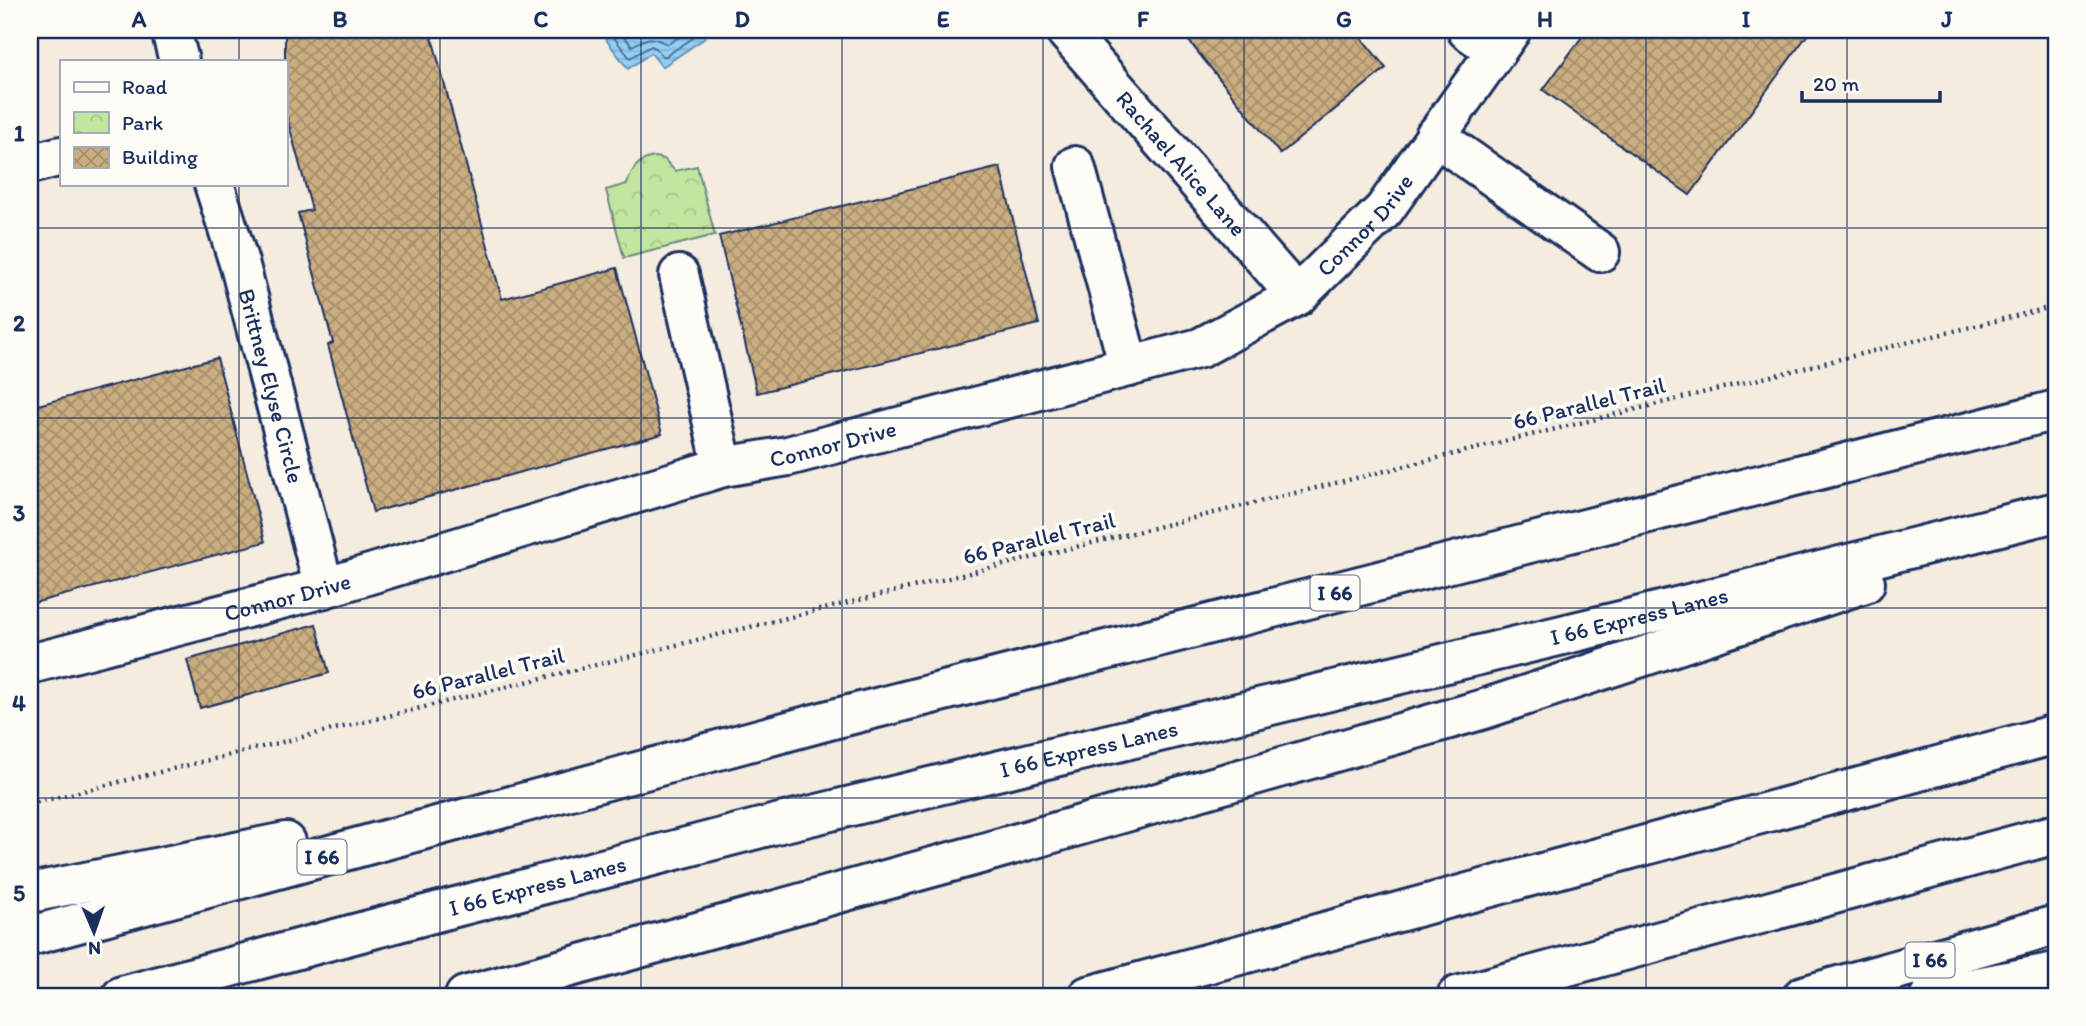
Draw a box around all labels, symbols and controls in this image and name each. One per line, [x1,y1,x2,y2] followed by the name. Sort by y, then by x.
[131,5,147,33] text: A
[333,5,348,33] text: B
[534,5,549,33] text: C
[734,5,750,33] text: D
[937,5,950,33] text: E
[1137,5,1150,33] text: F
[1336,5,1352,33] text: G
[1537,5,1553,33] text: H
[1742,5,1751,33] text: I
[1940,5,1953,33] text: J
[60,60,287,186] legend
[1802,60,1941,104] scale bar
[1813,71,1860,96] text: 20 m
[122,74,168,99] text: Road
[1110,85,1252,242] street label: Rachael Alice Lane
[122,110,164,135] text: Park
[14,119,25,147] text: 1
[122,144,198,169] text: Building
[1311,168,1419,282] street label: Connor Drive
[233,286,310,486] street label: Brittney Elyse Circle
[13,309,26,337] text: 2
[1510,370,1669,435] street label: 66 Parallel Trail
[768,414,899,473] street label: Connor Drive
[13,499,26,527] text: 3
[960,505,1119,570] street label: 66 Parallel Trail
[221,567,354,627] street label: Connor Drive
[1310,576,1360,610] road number: I 66
[1547,581,1731,651] street label: I 66 Express Lanes
[409,640,568,705] street label: 66 Parallel Trail
[12,689,26,717] text: 4
[997,714,1181,784] street label: I 66 Express Lanes
[298,840,346,874] road number: I 66
[446,849,629,922] street label: I 66 Express Lanes
[13,879,25,907] text: 5
[60,897,130,967] north arrow
[88,937,101,960] text: N
[1906,942,1954,978] road number: I 66

